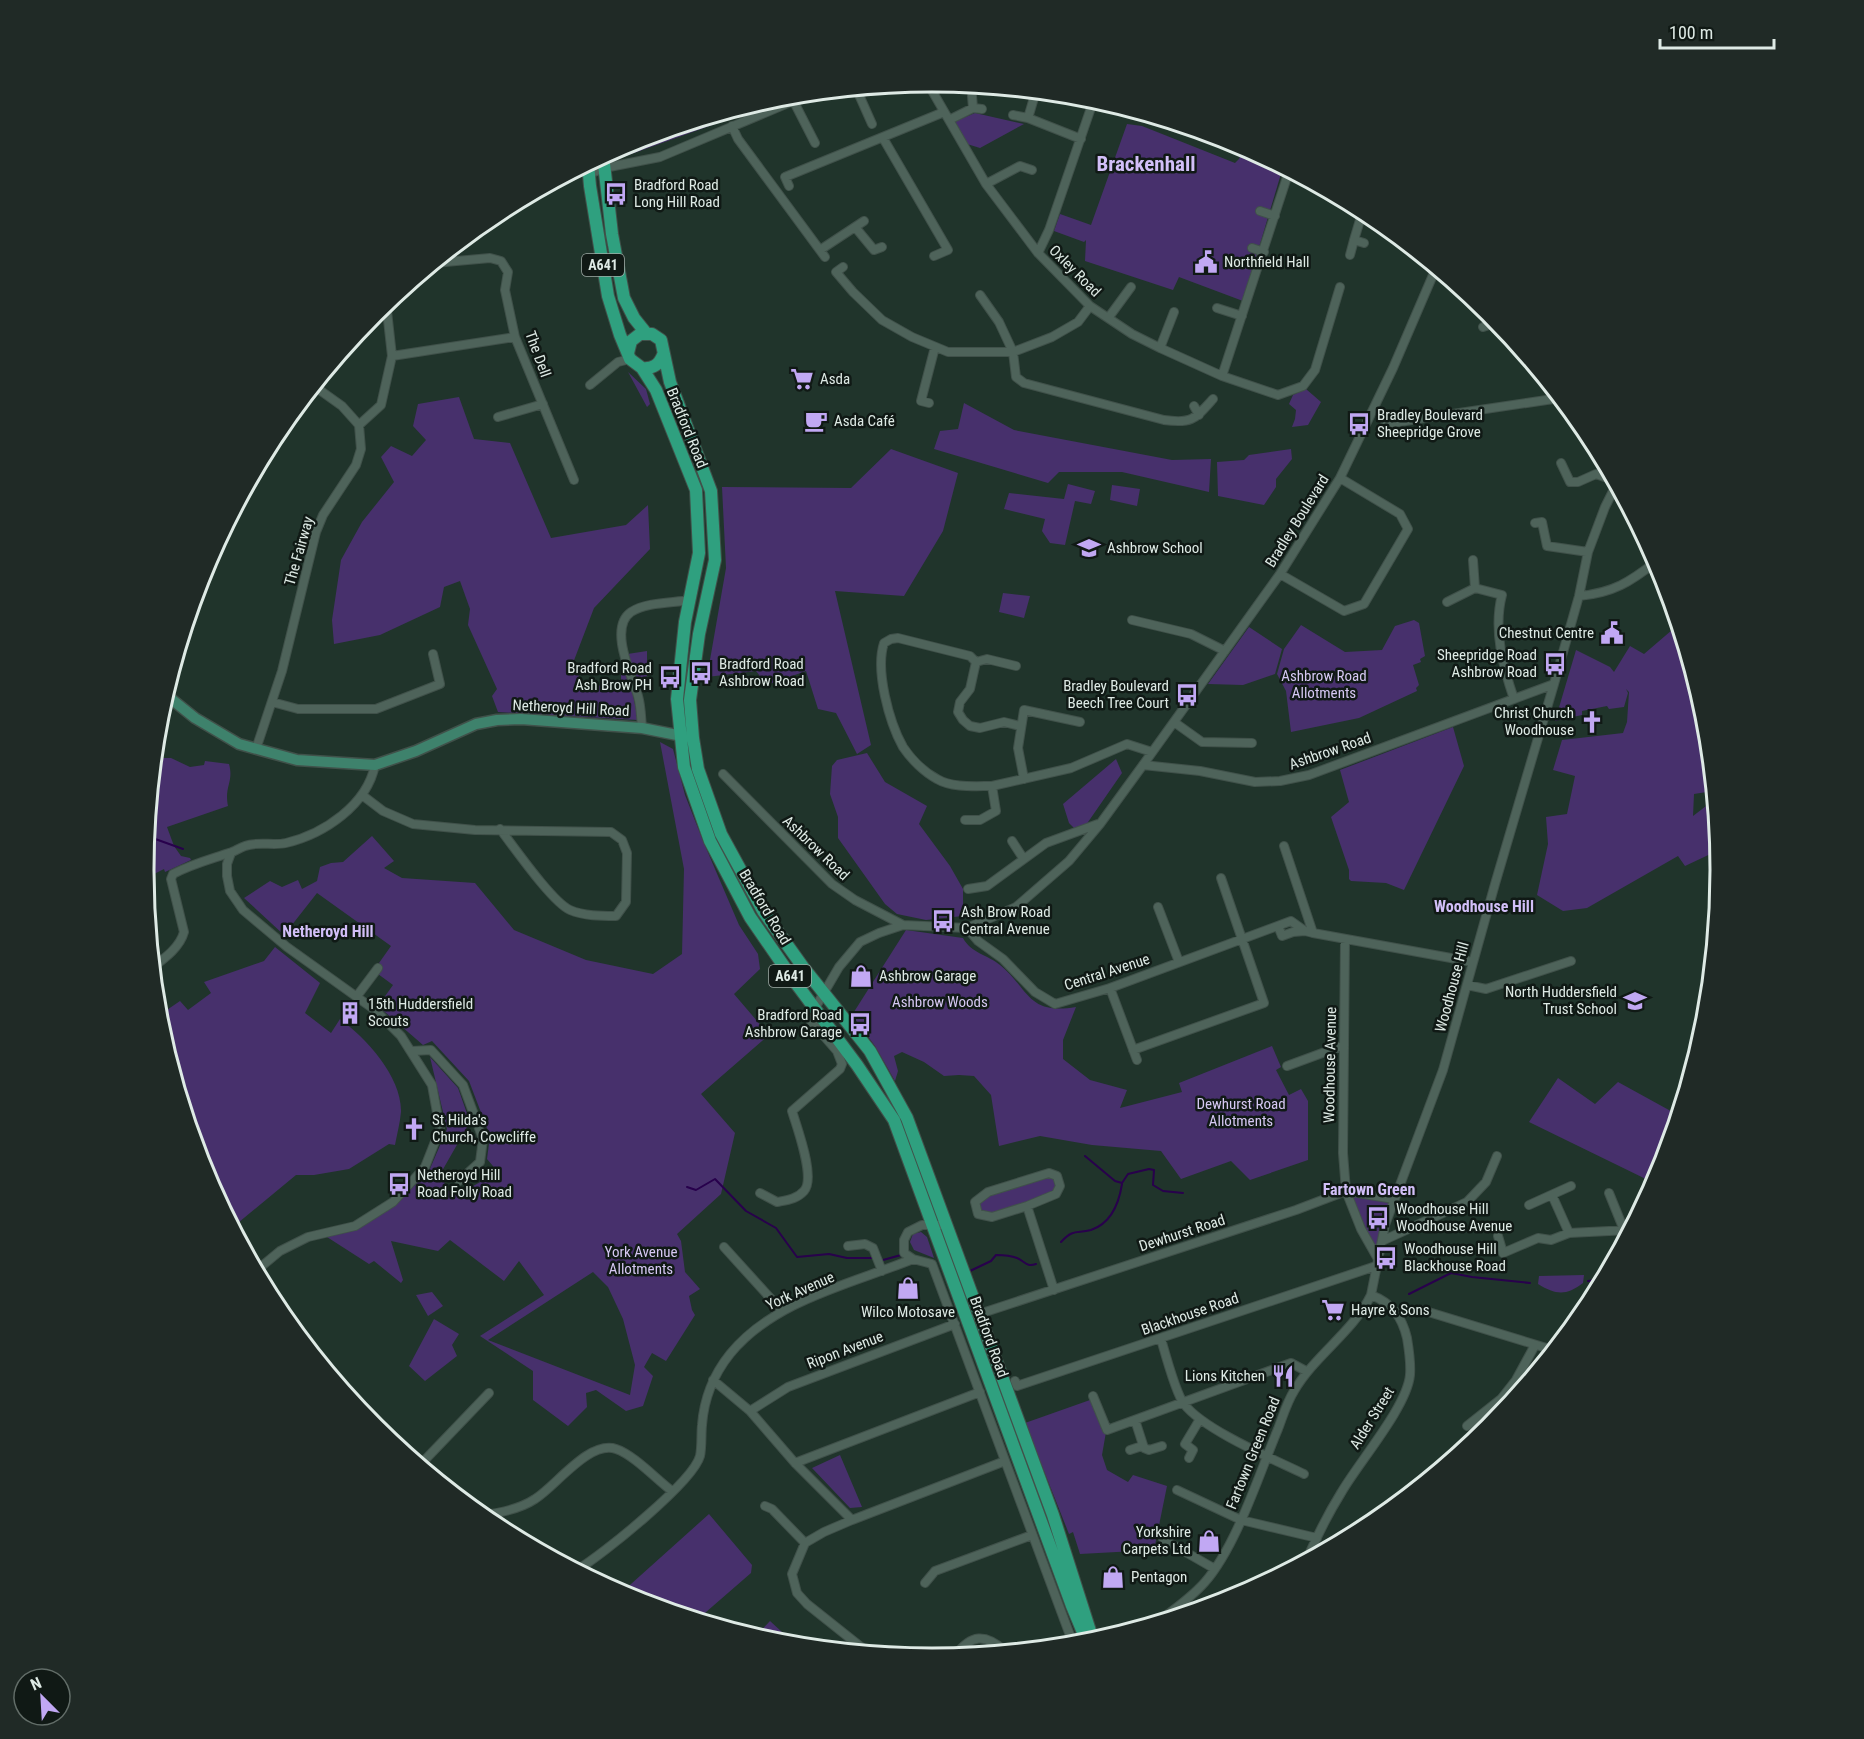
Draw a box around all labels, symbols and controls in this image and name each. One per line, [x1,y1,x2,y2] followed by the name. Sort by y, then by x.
[1660,12,1774,50] scale bar
[1669,22,1713,43] text: 100 m
[1096,152,1196,176] district label: Brackenhall
[634,176,720,211] place label: Bradford Road Long Hill Road
[603,181,629,207] bus stop icon: Bradford Road Long Hill Road
[1045,241,1105,301] street label: Oxley Road
[1193,249,1219,275] public building icon: Northfield Hall
[1224,253,1310,271] place label: Northfield Hall
[582,254,624,276] road number: A641
[521,328,555,380] street label: The Dell
[789,366,815,392] supermarket icon: Asda
[820,370,850,388] place label: Asda
[663,385,711,471] street label: Bradford Road
[1377,406,1483,441] place label: Bradley Boulevard Sheepridge Grove
[803,408,829,434] cafe icon: Asda Café
[1346,411,1372,437] bus stop icon: Bradley Boulevard Sheepridge Grove
[834,412,895,430] place label: Asda Café
[1261,471,1333,571] street label: Bradley Boulevard
[281,514,317,588] street label: The Fairway
[1076,535,1102,561] school or university icon: Ashbrow School
[1107,539,1203,557] place label: Ashbrow School
[1599,620,1625,646] public building icon: Chestnut Centre
[1499,624,1594,642] place label: Chestnut Centre
[1437,646,1537,681] place label: Sheepridge Road Ashbrow Road
[1542,651,1568,677] bus stop icon: Sheepridge Road Ashbrow Road
[719,655,804,690] place label: Bradford Road Ashbrow Road
[567,659,652,694] place label: Bradford Road Ash Brow PH
[688,660,714,686] bus stop icon: Bradford Road Ashbrow Road
[657,664,683,690] bus stop icon: Bradford Road Ash Brow PH
[1281,667,1367,702] park label: Ashbrow Road Allotments
[1063,677,1169,712] place label: Bradley Boulevard Beech Tree Court
[1174,682,1200,708] bus stop icon: Bradley Boulevard Beech Tree Court
[512,696,630,720] street label: Netheroyd Hill Road
[1494,704,1574,739] place label: Christ Church Woodhouse
[1579,709,1605,735] church icon: Christ Church Woodhouse
[1287,729,1373,773] street label: Ashbrow Road
[779,812,853,884] street label: Ashbrow Road
[735,866,795,948] street label: Bradford Road
[1434,897,1534,916] district label: Woodhouse Hill
[961,903,1051,938] place label: Ash Brow Road Central Avenue
[930,908,956,934] bus stop icon: Ash Brow Road Central Avenue
[282,922,374,941] district label: Netheroyd Hill
[1431,940,1473,1034] street label: Woodhouse Hill
[1062,950,1152,994] street label: Central Avenue
[848,963,874,989] shop icon: Ashbrow Garage
[769,965,811,987] road number: A641
[879,967,976,985] place label: Ashbrow Garage
[1505,983,1617,1018] place label: North Huddersfield Trust School
[1622,988,1648,1014] school or university icon: North Huddersfield Trust School
[892,993,988,1011] park label: Ashbrow Woods
[368,995,473,1030] place label: 15th Huddersfield Scouts
[337,1000,363,1026] building icon: 15th Huddersfield Scouts
[745,1006,842,1041] place label: Bradford Road Ashbrow Garage
[1320,1007,1340,1123] street label: Woodhouse Avenue
[847,1011,873,1037] bus stop icon: Bradford Road Ashbrow Garage
[1196,1095,1286,1130] park label: Dewhurst Road Allotments
[432,1111,536,1146] place label: St Hilda's Church, Cowcliffe
[401,1116,427,1142] church icon: St Hilda's Church, Cowcliffe
[417,1166,512,1201] place label: Netheroyd Hill Road Folly Road
[386,1171,412,1197] bus stop icon: Netheroyd Hill Road Folly Road
[1323,1180,1415,1199] district label: Fartown Green
[1396,1200,1512,1235] place label: Woodhouse Hill Woodhouse Avenue
[1365,1205,1391,1231] bus stop icon: Woodhouse Hill Woodhouse Avenue
[1137,1211,1227,1255] street label: Dewhurst Road
[1404,1240,1506,1275] place label: Woodhouse Hill Blackhouse Road
[605,1243,677,1278] park label: York Avenue Allotments
[1373,1245,1399,1271] bus stop icon: Woodhouse Hill Blackhouse Road
[763,1268,837,1314] street label: York Avenue
[895,1275,921,1301] shop icon: Wilco Motosave
[1139,1289,1241,1339] street label: Blackhouse Road
[966,1294,1012,1380] street label: Bradford Road
[1320,1297,1346,1323] supermarket icon: Hayre & Sons
[1351,1301,1430,1319] place label: Hayre & Sons
[861,1303,955,1321] place label: Wilco Motosave
[804,1327,886,1373] street label: Ripon Avenue
[1270,1363,1296,1389] restaurant icon: Lions Kitchen
[1185,1367,1265,1385] place label: Lions Kitchen
[1346,1384,1398,1452] street label: Alder Street
[1222,1394,1284,1512] street label: Fartown Green Road
[1123,1523,1191,1558] place label: Yorkshire Carpets Ltd
[1196,1528,1222,1554] shop icon: Yorkshire Carpets Ltd
[1100,1564,1126,1590] shop icon: Pentagon
[1131,1568,1187,1586] place label: Pentagon
[12,1667,72,1727] north arrow
[28,1673,44,1694] text: N

